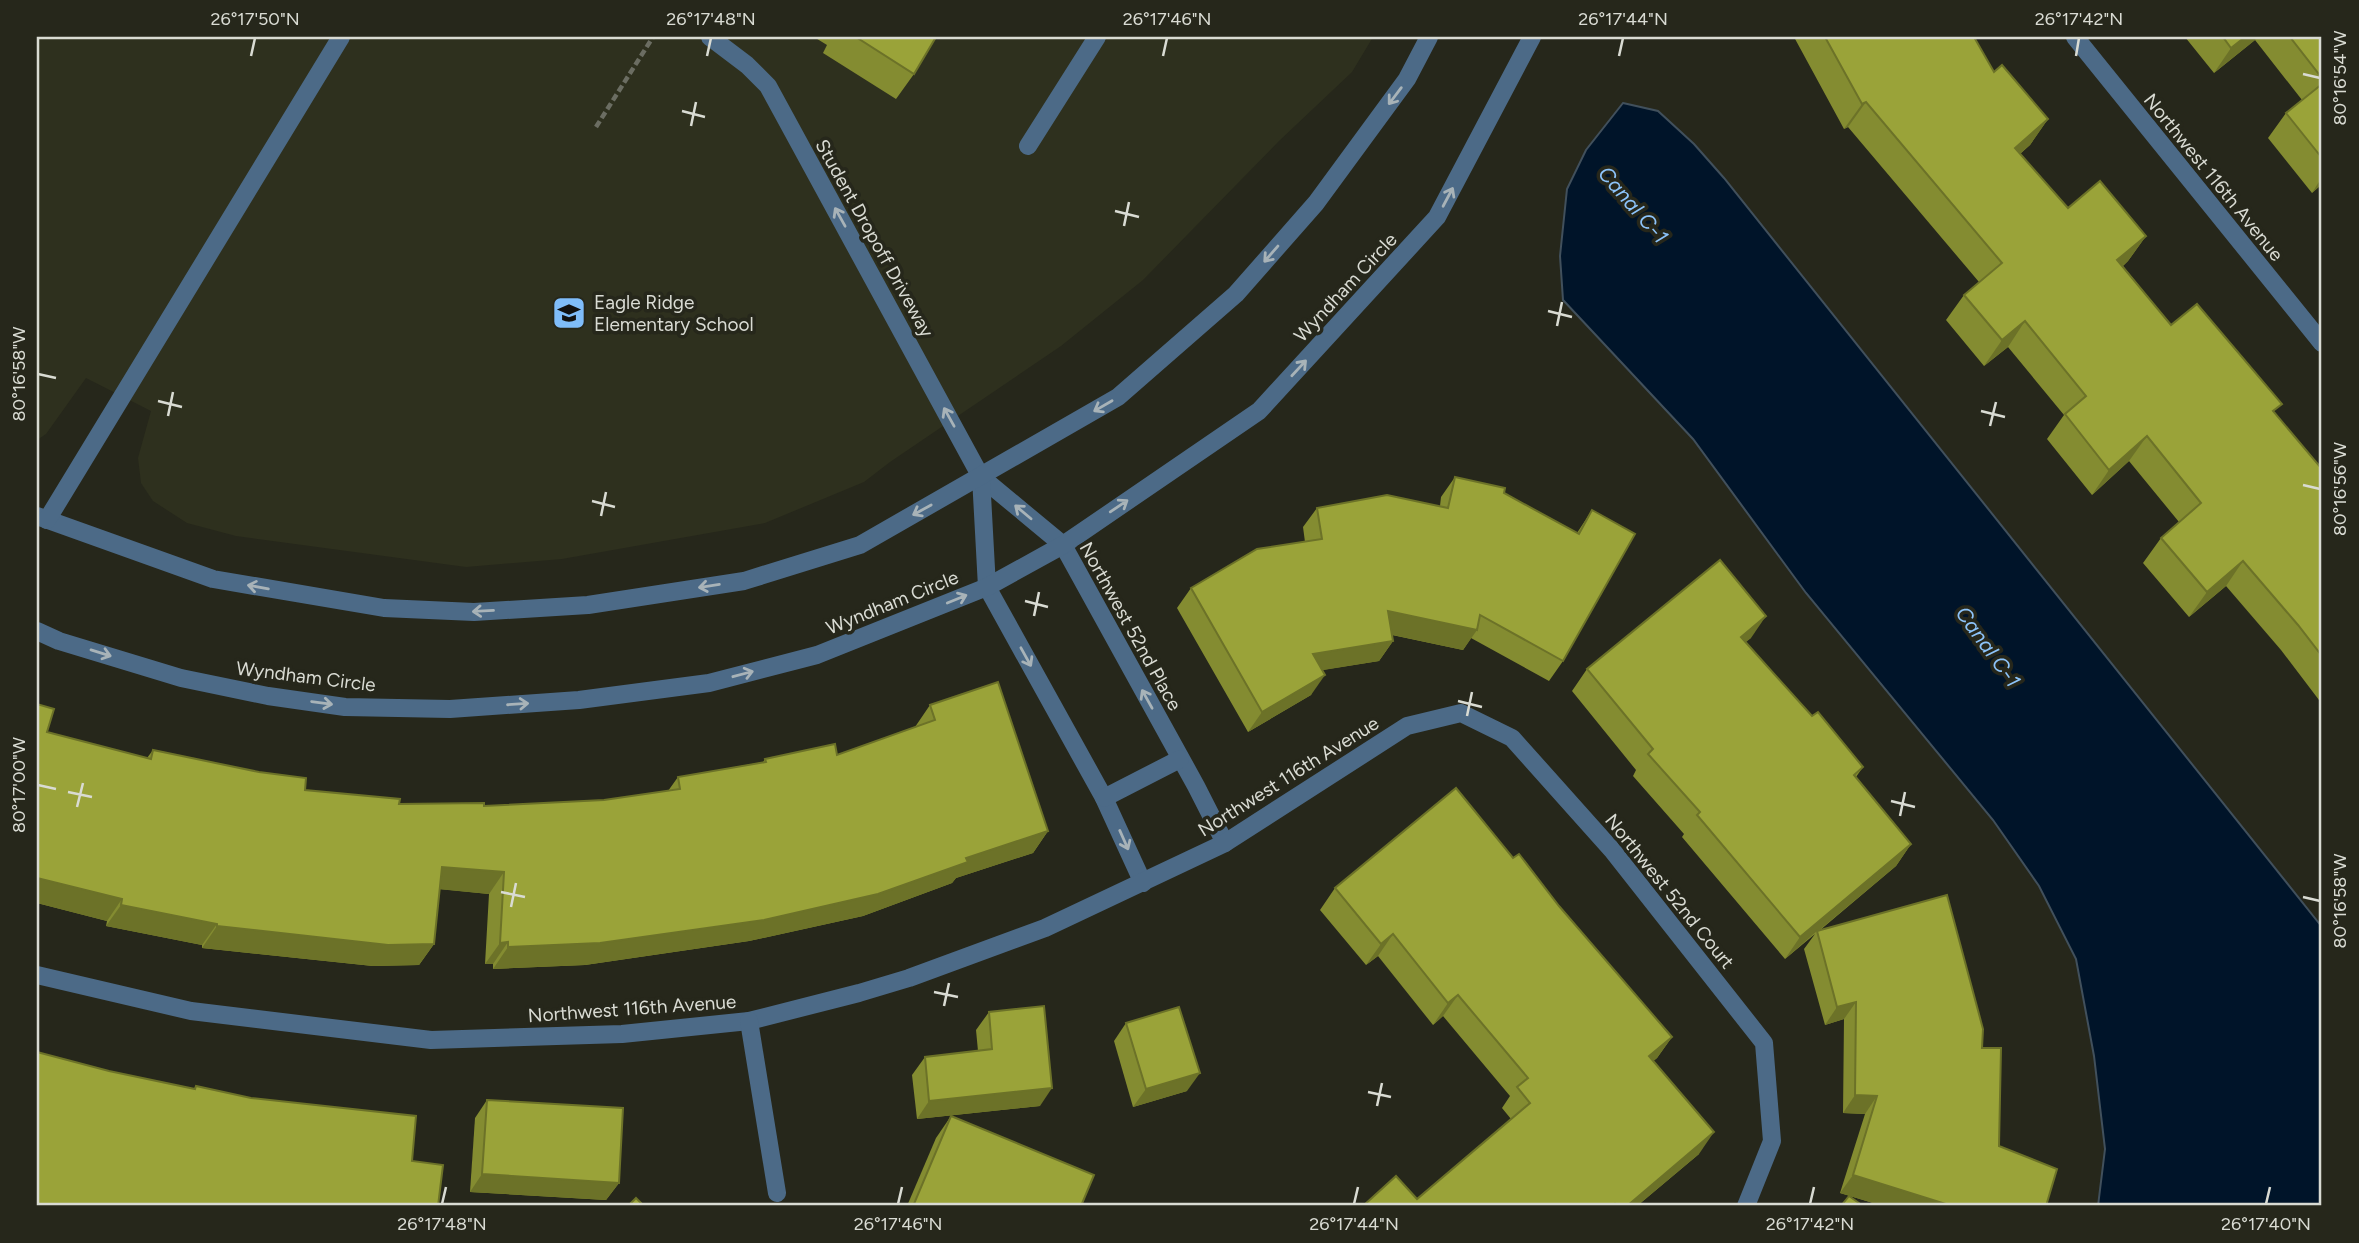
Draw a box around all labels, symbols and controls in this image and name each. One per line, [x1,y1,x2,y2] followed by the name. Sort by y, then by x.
[210,8,300,30] text: 26°17'50"N
[666,8,756,30] text: 26°17'48"N
[1123,8,1211,30] text: 26°17'46"N
[1578,8,1668,30] text: 26°17'44"N
[2035,8,2123,30] text: 26°17'42"N
[2329,30,2351,126] text: 80°16'54"W
[1388,86,1403,105] one-way arrow
[2139,89,2288,266] street label: Northwest 116th Avenue
[810,135,939,341] street label: Student Dropoff Driveway
[1593,161,1674,248] water label: Canal C-1
[1441,187,1455,208] one-way arrow
[832,208,846,228] one-way arrow
[1289,228,1402,347] street label: Wyndham Circle
[1263,245,1279,263] one-way arrow
[594,291,754,336] place label: Eagle Ridge Elementary School
[550,294,588,332] school or university icon: Eagle Ridge Elementary School
[8,326,30,421] text: 80°16'58"W
[1290,360,1307,377] one-way arrow
[1093,399,1113,413] one-way arrow
[942,407,955,428] one-way arrow
[2329,441,2351,536] text: 80°16'56"W
[1109,499,1128,513] one-way arrow
[912,504,933,517] one-way arrow
[1015,504,1033,519] one-way arrow
[1075,538,1186,715] street label: Northwest 52nd Place
[823,565,962,639] street label: Wyndham Circle
[247,580,270,593] one-way arrow
[698,580,721,593] one-way arrow
[946,591,968,604] one-way arrow
[1951,601,2026,692] water label: Canal C-1
[472,605,495,618] one-way arrow
[1019,647,1033,667] one-way arrow
[90,648,112,661] one-way arrow
[235,657,377,696] street label: Wyndham Circle
[731,667,754,680] one-way arrow
[1140,689,1153,710] one-way arrow
[311,697,333,710] one-way arrow
[506,697,529,710] one-way arrow
[1194,711,1383,841] street label: Northwest 116th Avenue
[8,736,30,833] text: 80°17'00"W
[1600,809,1739,973] street label: Northwest 52nd Court
[1118,829,1131,850] one-way arrow
[2329,853,2351,948] text: 80°16'58"W
[527,990,737,1027] street label: Northwest 116th Avenue
[397,1213,487,1235] text: 26°17'48"N
[854,1213,942,1235] text: 26°17'46"N
[1309,1213,1399,1235] text: 26°17'44"N
[1766,1213,1854,1235] text: 26°17'42"N
[2221,1213,2311,1235] text: 26°17'40"N

